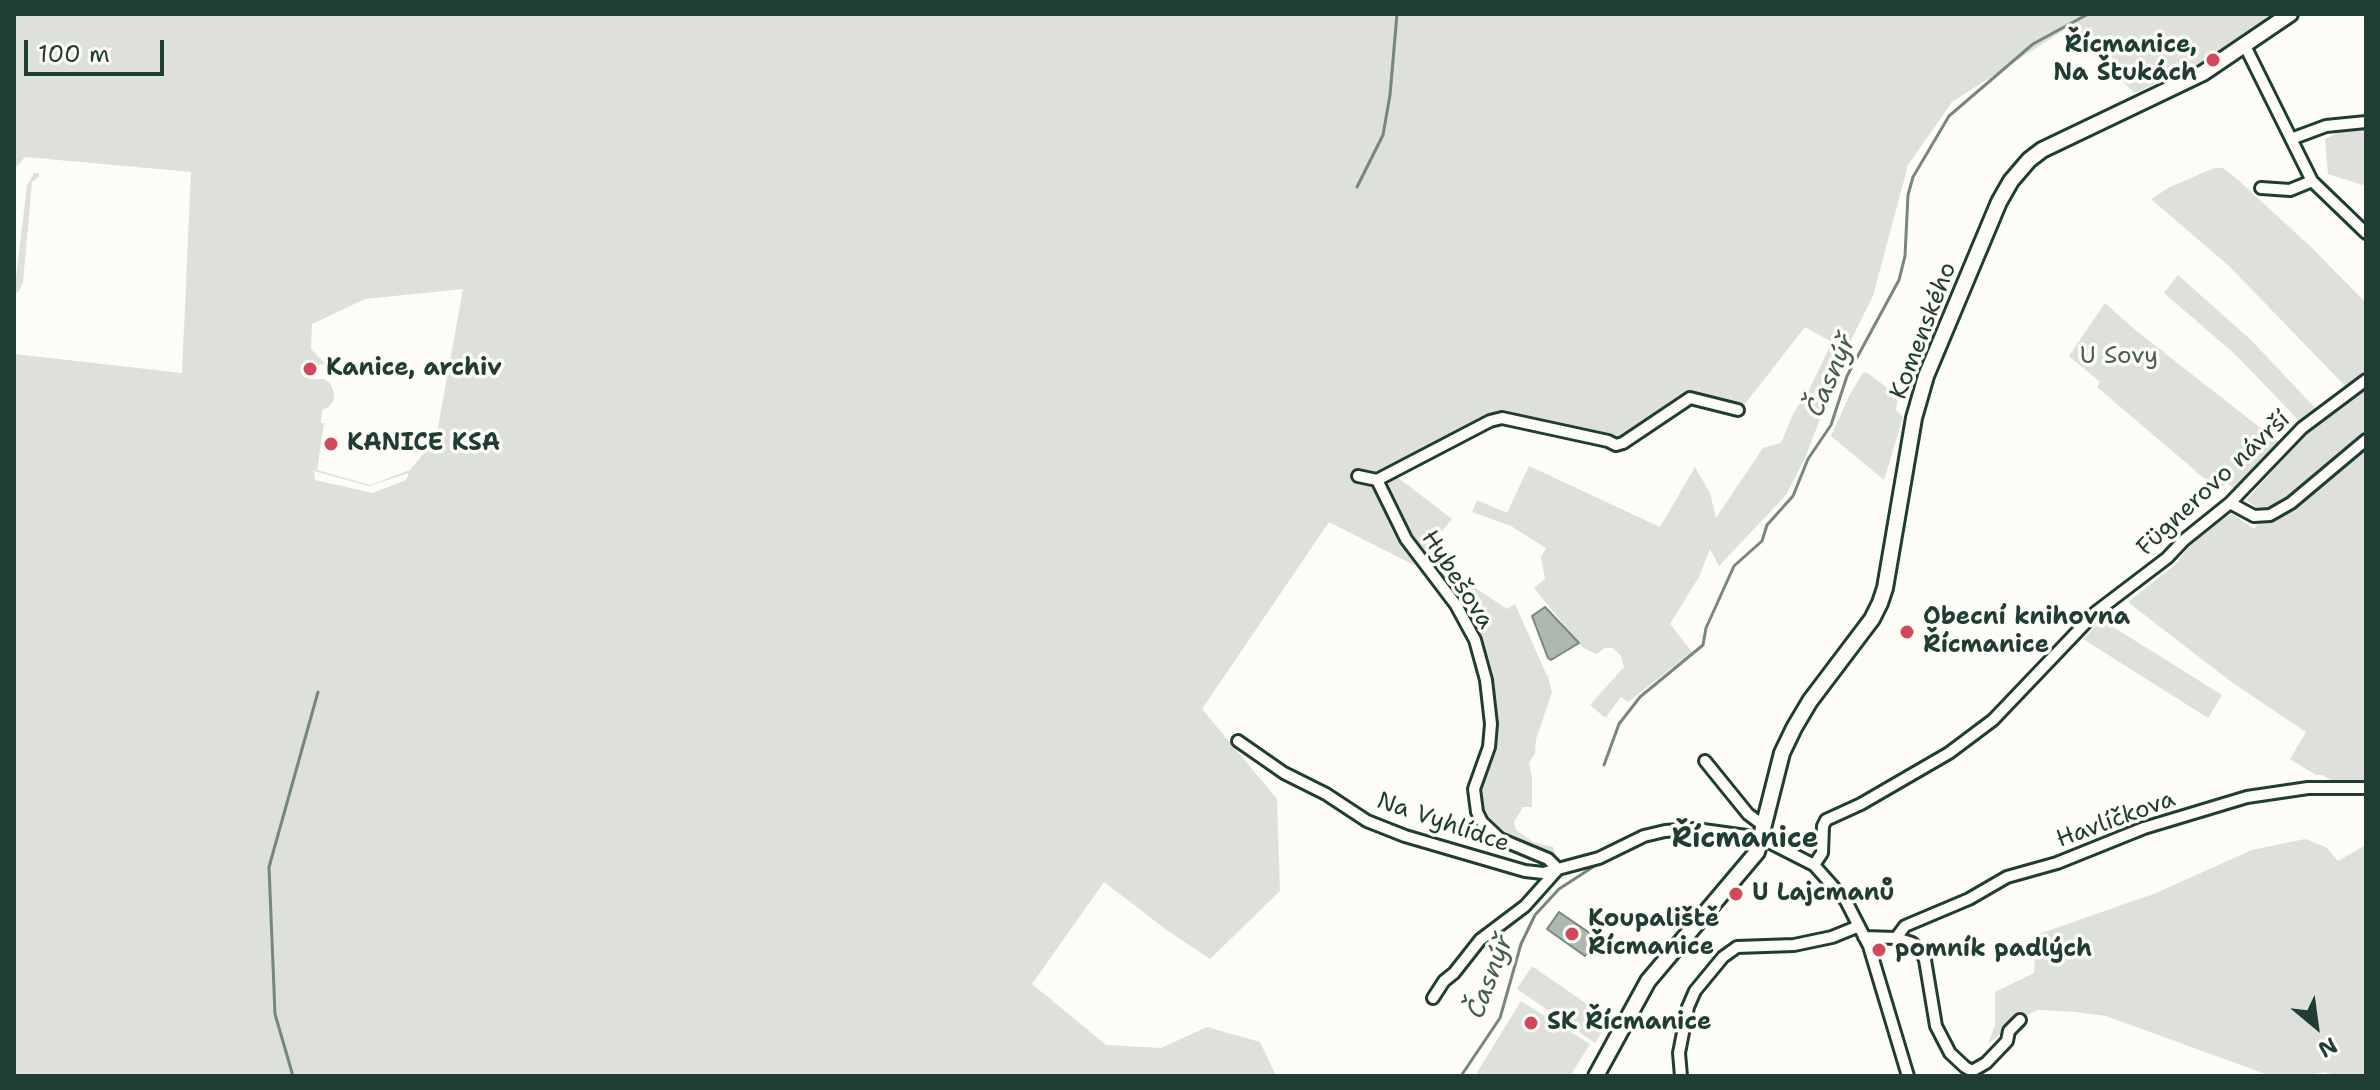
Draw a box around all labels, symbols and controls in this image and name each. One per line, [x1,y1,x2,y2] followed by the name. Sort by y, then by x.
[28,24,168,74] scale bar
[2053,32,2197,88] place label: Řícmanice, Na Štukách
[38,38,110,70] text: 100 m
[2204,51,2222,69] marker: Řícmanice, Na Štukách
[1885,258,1963,404] street label: Komenského
[1800,330,1864,422] water label: Časnýř
[2080,343,2158,371] park label: U Sovy
[326,355,502,383] place label: Kanice, archiv
[301,360,319,378] marker: Kanice, archiv
[2131,406,2297,562] street label: Fügnerovo návrší
[347,430,500,458] place label: KANICE KSA
[322,435,340,453] marker: KANICE KSA
[1415,525,1499,635] street label: Hybešova
[1923,604,2130,660] place label: Obecní knihovna Řícmanice
[1898,623,1916,641] marker: Obecní knihovna Řícmanice
[2053,785,2179,855] street label: Havlíčkova
[1373,787,1513,859] street label: Na Vyhlídce
[1671,823,1819,857] district label: Řícmanice
[1752,880,1894,908] place label: U Lajcmanů
[1727,885,1745,903] marker: U Lajcmanů
[1588,906,1719,962] place label: Koupaliště Řícmanice
[1563,925,1581,943] marker: Koupaliště Řícmanice
[1461,931,1521,1023] water label: Časnýř
[1895,936,2092,964] place label: pomník padlých
[1870,941,1888,959] marker: pomník padlých
[2276,986,2356,1066] north arrow
[1547,1009,1711,1037] place label: SK Řícmanice
[1522,1014,1540,1032] marker: SK Řícmanice
[2313,1031,2343,1064] text: N

